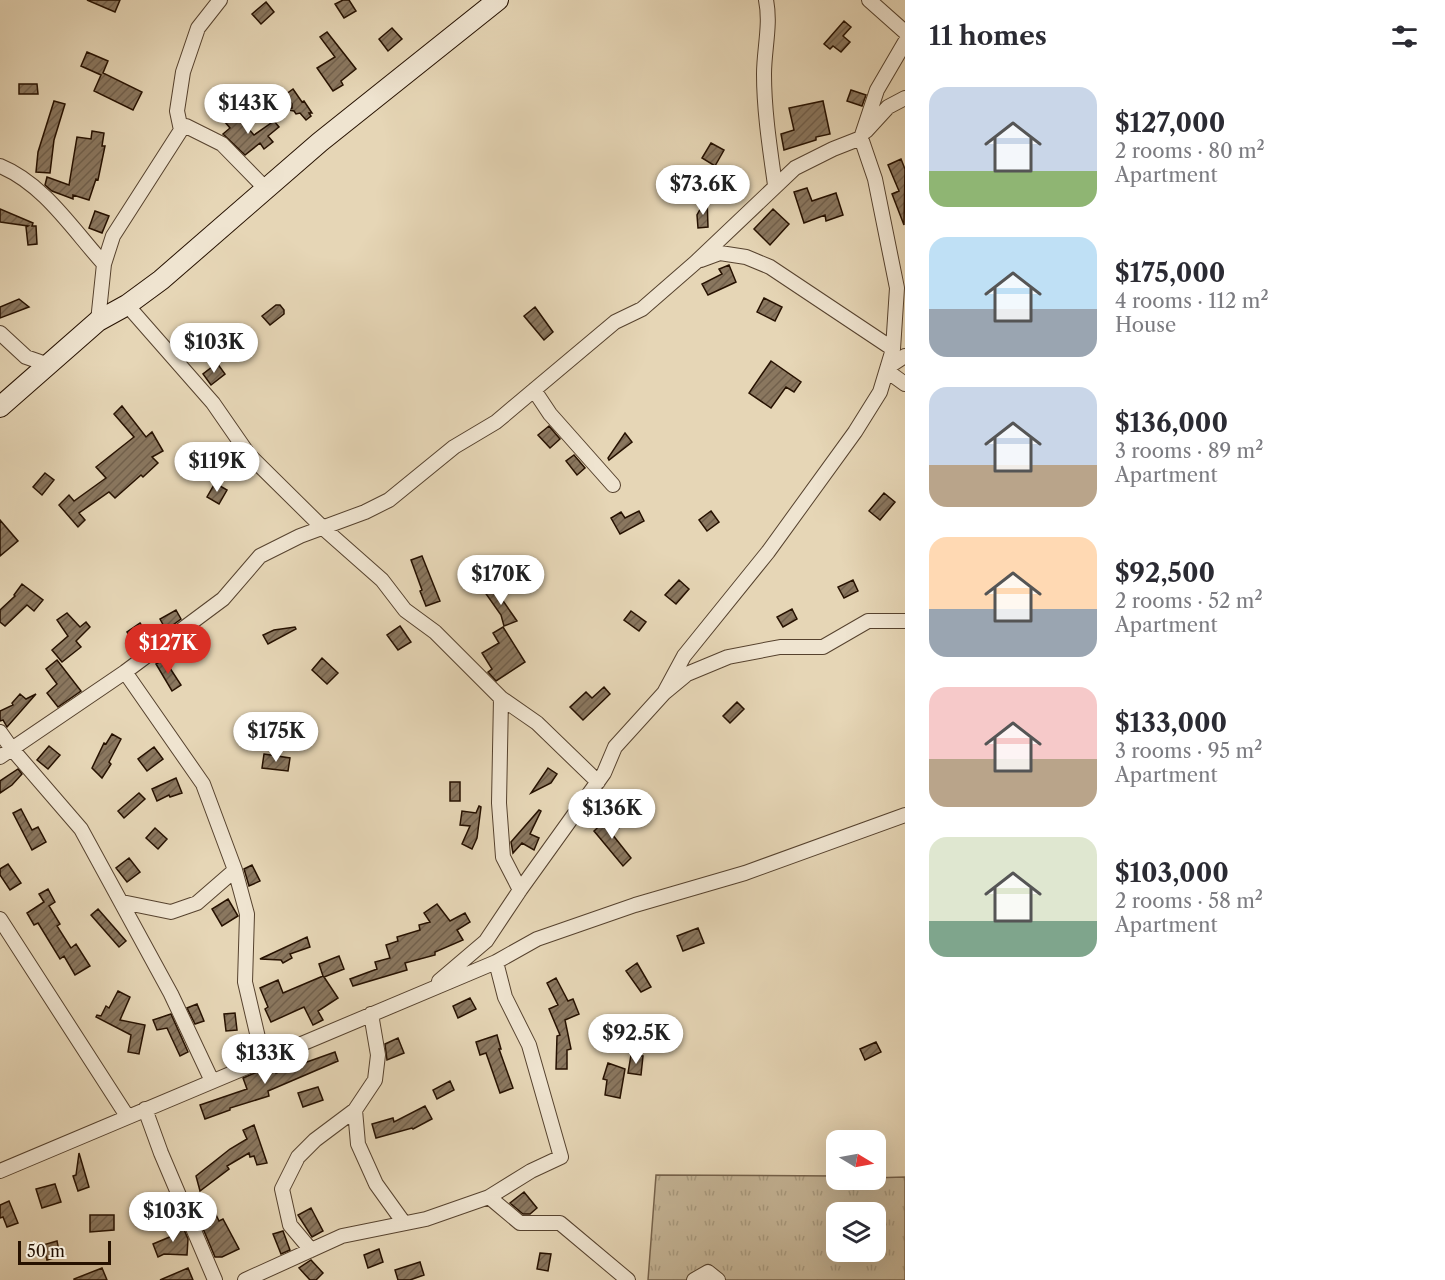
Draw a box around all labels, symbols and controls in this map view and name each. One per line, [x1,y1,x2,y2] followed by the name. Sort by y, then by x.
[929,20,1047,52] text: 11 homes
[1388,20,1421,53] icon: filters
[206,84,290,135] pin: $143K
[218,91,278,115] text: $143K
[1115,107,1225,139] text: $127,000
[977,111,1049,183] icon: home
[1115,139,1265,163] text: 2 rooms · 80 m²
[1115,163,1218,187] text: Apartment
[654,165,752,216] pin: $73.6K
[670,172,736,196] text: $73.6K
[1115,257,1225,289] text: $175,000
[977,261,1049,333] icon: home
[1115,289,1269,313] text: 4 rooms · 112 m²
[1115,313,1176,337] text: House
[172,323,256,374] pin: $103K
[184,330,244,354] text: $103K
[1115,407,1228,439] text: $136,000
[977,411,1049,483] icon: home
[1115,439,1263,463] text: 3 rooms · 89 m²
[175,442,259,493] pin: $119K
[188,449,246,473] text: $119K
[1115,463,1218,487] text: Apartment
[459,555,543,606] pin: $170K
[1115,557,1215,589] text: $92,500
[977,561,1049,633] icon: home
[471,562,531,586] text: $170K
[1115,589,1263,613] text: 2 rooms · 52 m²
[1115,613,1218,637] text: Apartment
[126,624,210,675] pin: $127K
[139,631,197,655] text: $127K
[1115,707,1227,739] text: $133,000
[977,711,1049,783] icon: home
[234,712,318,763] pin: $175K
[247,719,305,743] text: $175K
[1115,739,1262,763] text: 3 rooms · 95 m²
[1115,763,1218,787] text: Apartment
[570,789,654,840] pin: $136K
[582,796,642,820] text: $136K
[1115,857,1229,889] text: $103,000
[977,861,1049,933] icon: home
[1115,889,1263,913] text: 2 rooms · 58 m²
[1115,913,1218,937] text: Apartment
[587,1014,685,1065] pin: $92.5K
[602,1021,670,1045] text: $92.5K
[223,1034,307,1085] pin: $133K
[236,1041,294,1065] text: $133K
[826,1130,886,1190] north arrow
[826,1130,886,1262] map controls
[131,1192,215,1243] pin: $103K
[143,1199,203,1223] text: $103K
[826,1202,886,1262] button: layers
[18,1238,111,1266] scale bar
[27,1241,65,1261] text: 50 m

